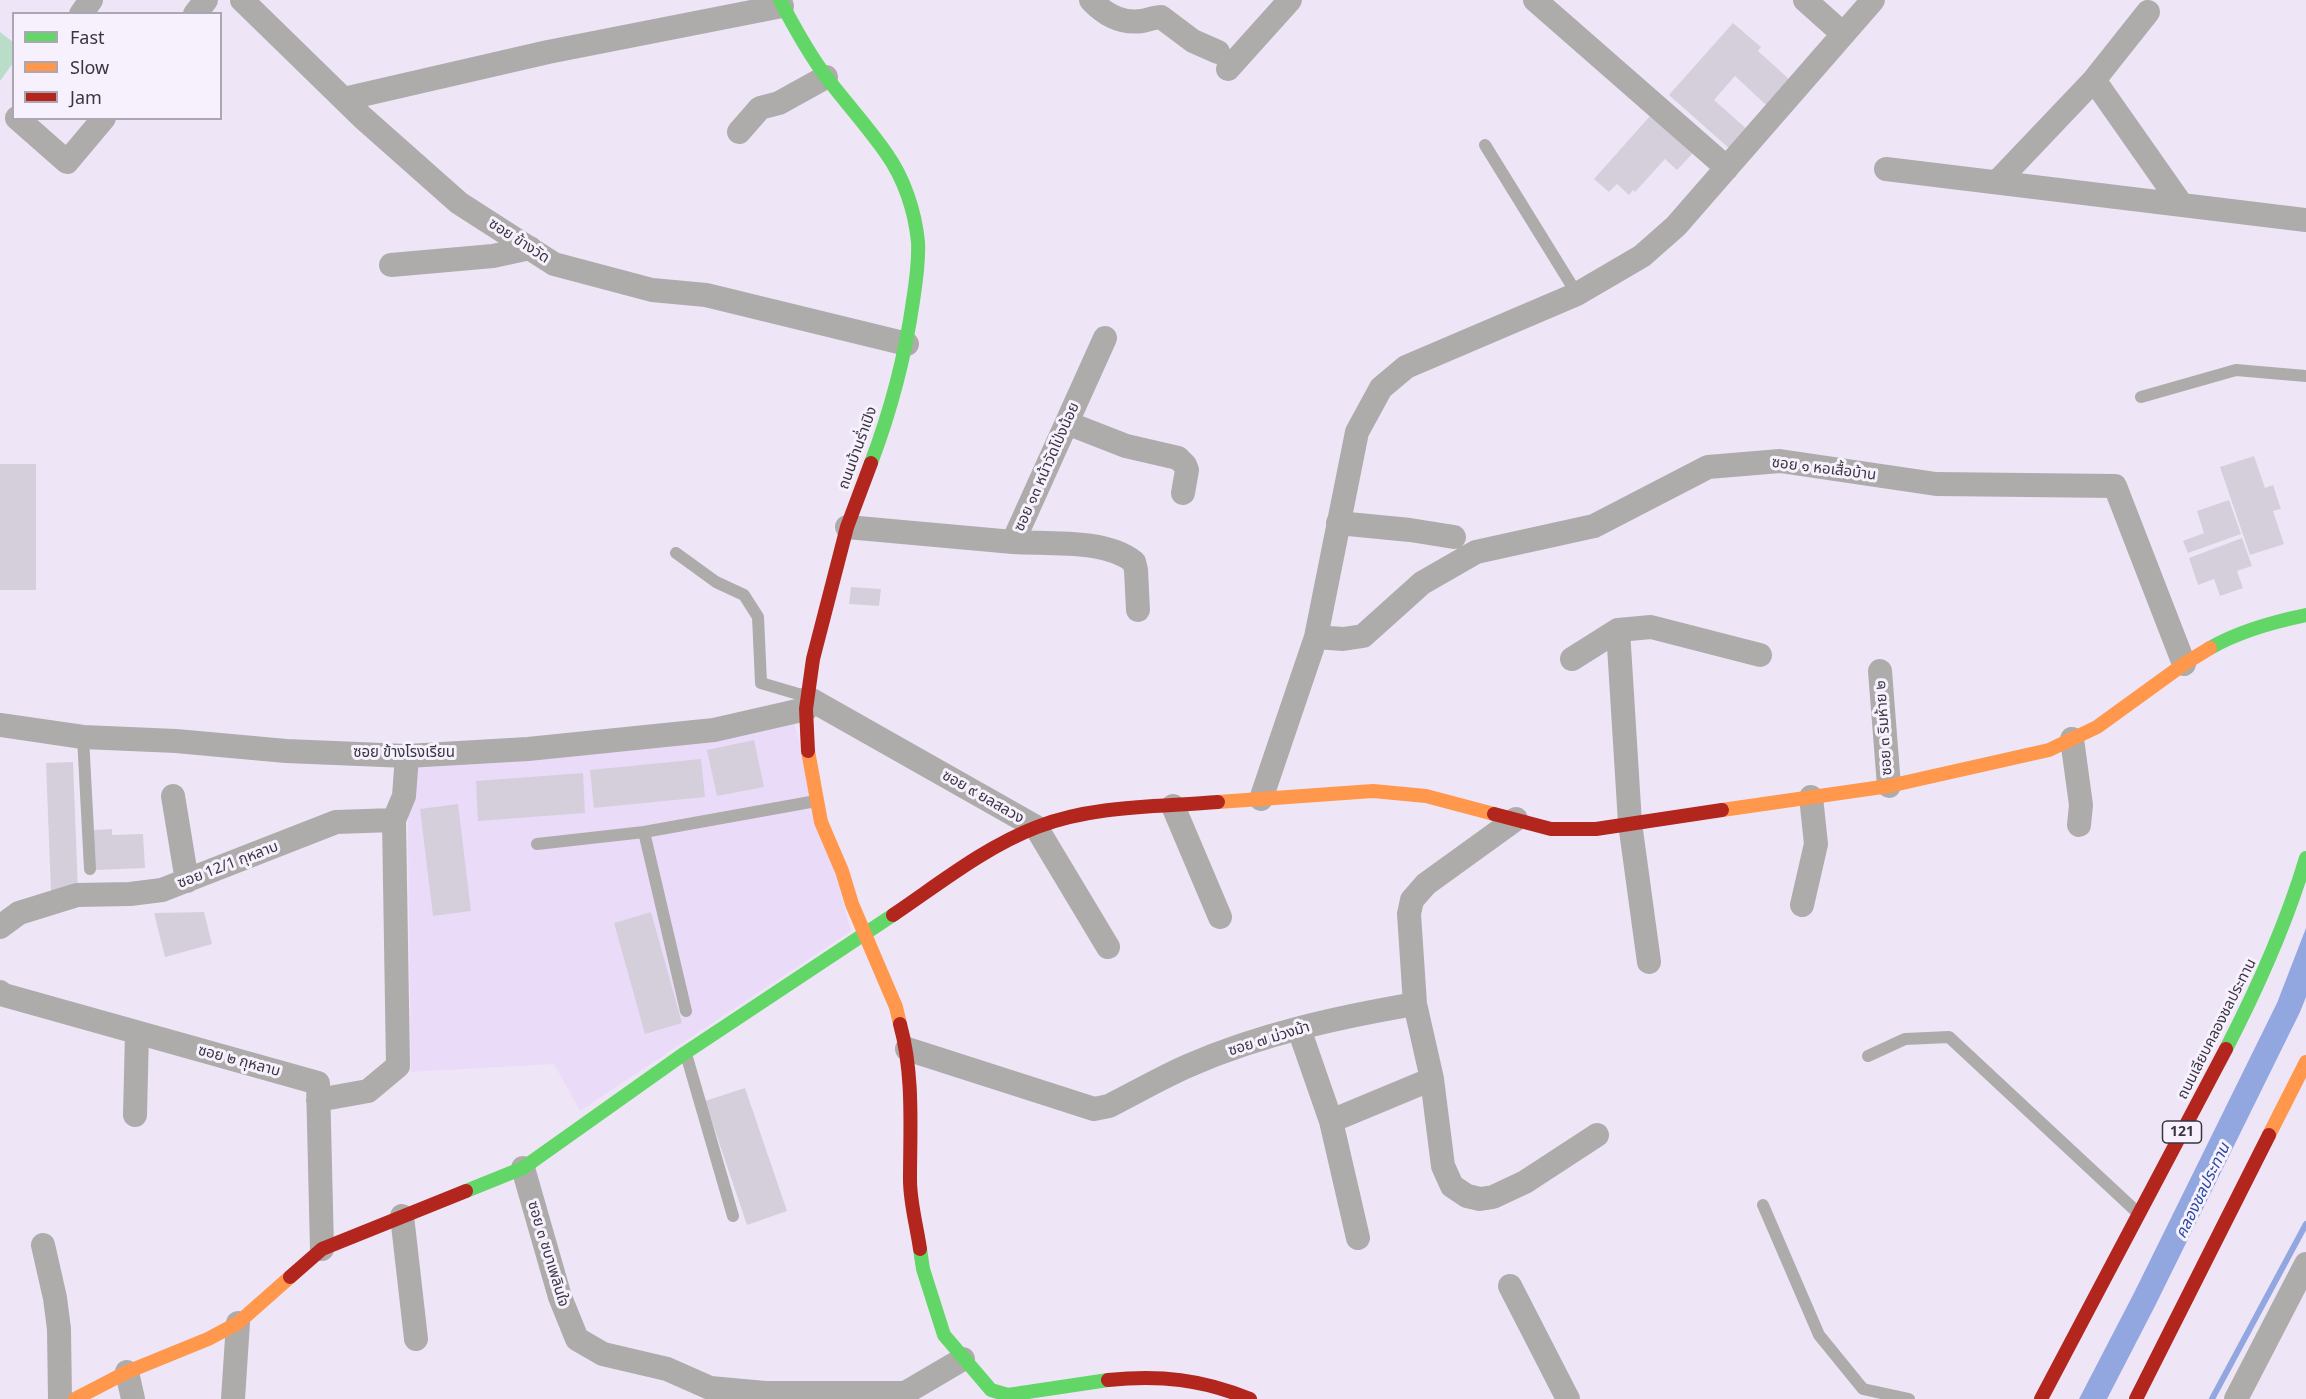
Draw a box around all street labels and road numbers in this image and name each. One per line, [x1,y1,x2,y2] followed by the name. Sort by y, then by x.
[485,215,553,267] street label: ซอย ข้างวัด
[1010,400,1084,534] street label: ซอย ๑๓ หน้าวัดโป่งน้อย
[835,404,881,492] street label: ถนนบ้านร่ำเปิง
[1771,454,1877,484] street label: ซอย ๑ หอเสื้อบ้าน
[1872,680,1896,776] street label: ซอย ๓ ริมห้าย ๒
[353,744,455,762] street label: ซอย ข้างโรงเรียน
[939,766,1027,828] street label: ซอย ๙ ยลสลวง
[175,838,281,892] street label: ซอย 12/1 กุหลาบ
[2174,956,2260,1102] street label: ถนนเลียบคลองชลประทาน
[1226,1018,1312,1060] street label: ซอย ๗ ม่วงม้า
[196,1041,282,1081] street label: ซอย ๒ กุหลาบ
[2162,1121,2202,1143] road number: 121
[523,1199,573,1309] street label: ซอย ๓ ชบาเพลินใจ

